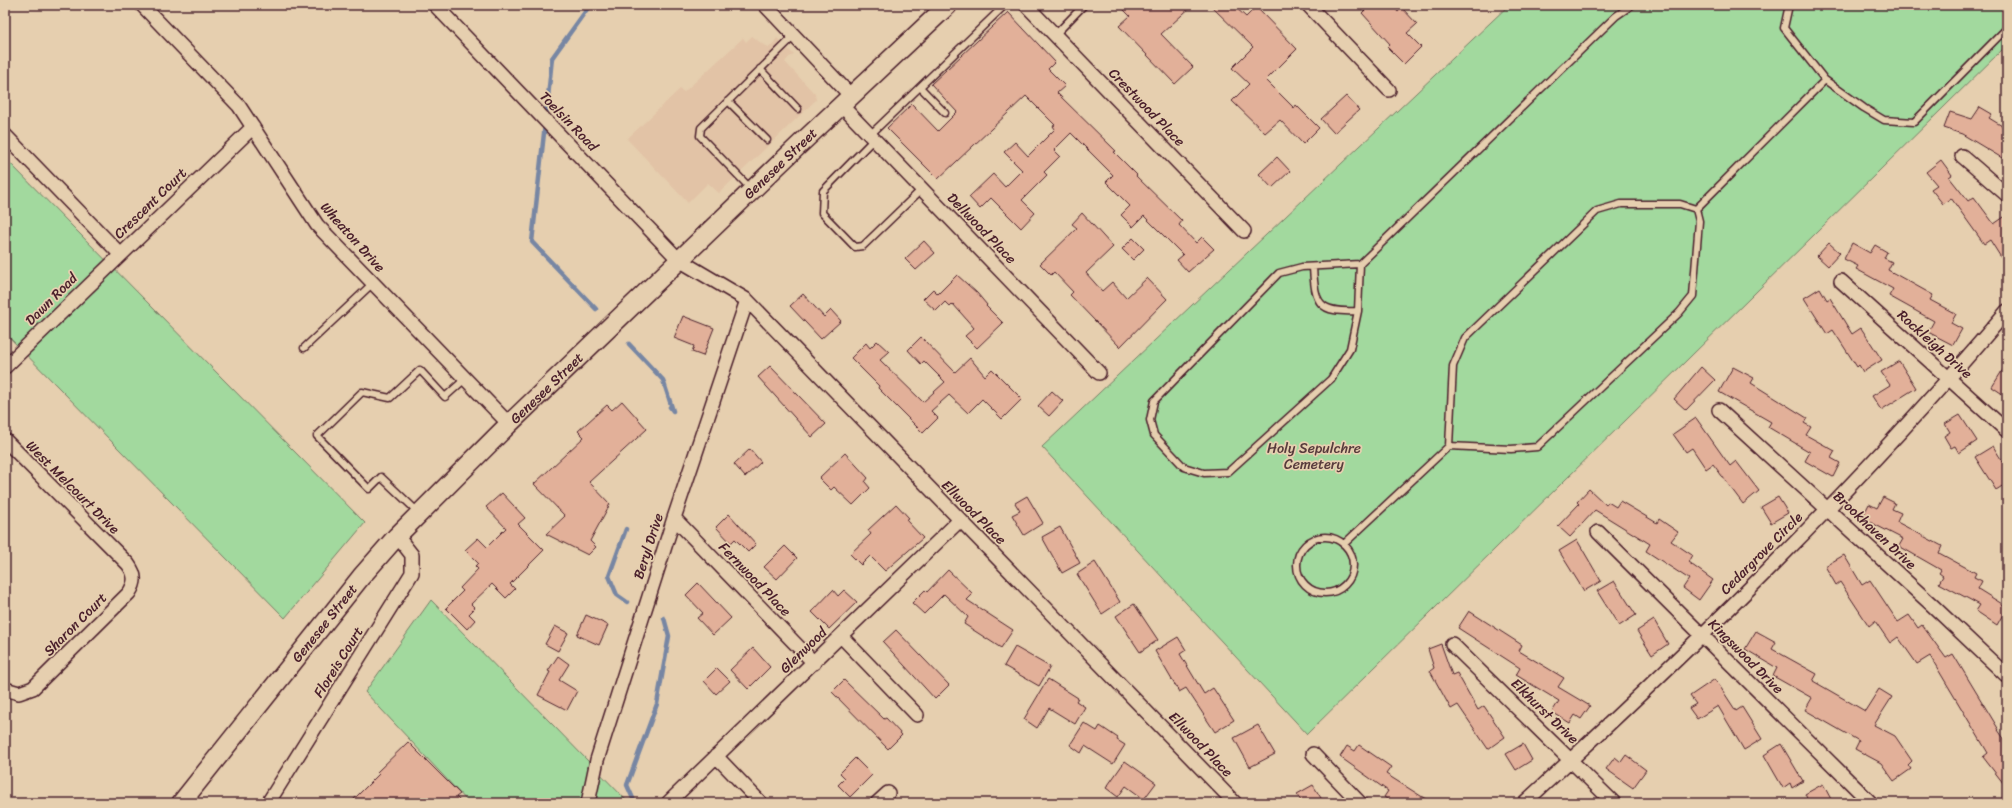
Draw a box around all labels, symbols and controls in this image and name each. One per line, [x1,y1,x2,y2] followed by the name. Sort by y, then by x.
[1102,62,1191,153] street label: Crestwood Place
[533,85,605,159] street label: Toelsin Road
[738,122,823,206] street label: Genesee Street
[108,161,193,245] street label: Crescent Court
[941,187,1023,270] street label: Dellwood Place
[314,196,391,279] street label: Wheaton Drive
[19,266,85,332] street label: Dawn Road
[1891,303,1978,385] street label: Rockleigh Drive
[504,346,590,430] street label: Genesee Street
[20,434,126,541] street label: West Melcourt Drive
[1267,436,1361,477] park label: Holy Sepulchre Cemetery
[935,474,1012,551] street label: Ellwood Place
[1827,485,1922,576] street label: Brookhaven Drive
[1714,506,1809,601] street label: Cedargrove Circle
[626,510,671,583] street label: Beryl Drive
[712,536,797,623] street label: Fernwood Place
[285,578,364,668] street label: Genesee Street
[37,586,113,662] street label: Sharon Court
[1702,612,1790,700] street label: Kingswood Drive
[774,620,834,680] street label: Glenwood
[307,622,370,703] street label: Floreis Court
[1505,672,1585,751] street label: Elkhurst Drive
[1162,705,1239,783] street label: Ellwood Place

